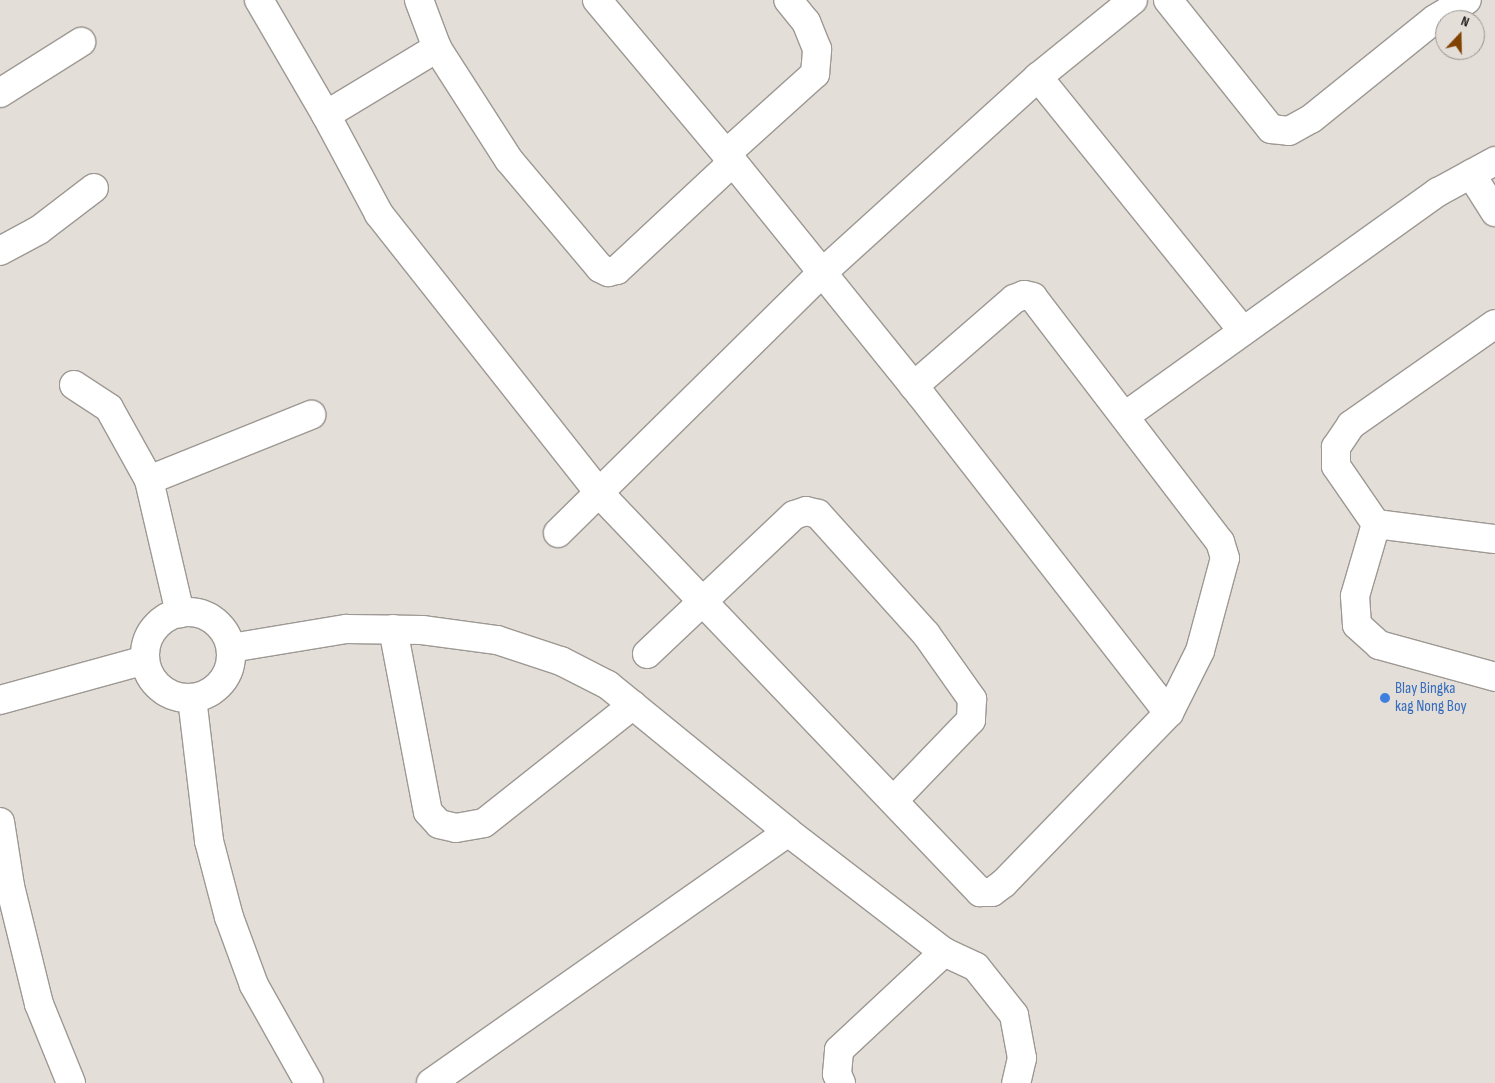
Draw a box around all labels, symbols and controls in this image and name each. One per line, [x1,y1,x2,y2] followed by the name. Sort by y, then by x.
[1435,10,1485,60] north arrow
[1459,12,1472,31] text: N
[1395,679,1467,717] place label: Blay Bingka kag Nong Boy
[1379,692,1391,704] marker: Blay Bingka kag Nong Boy

